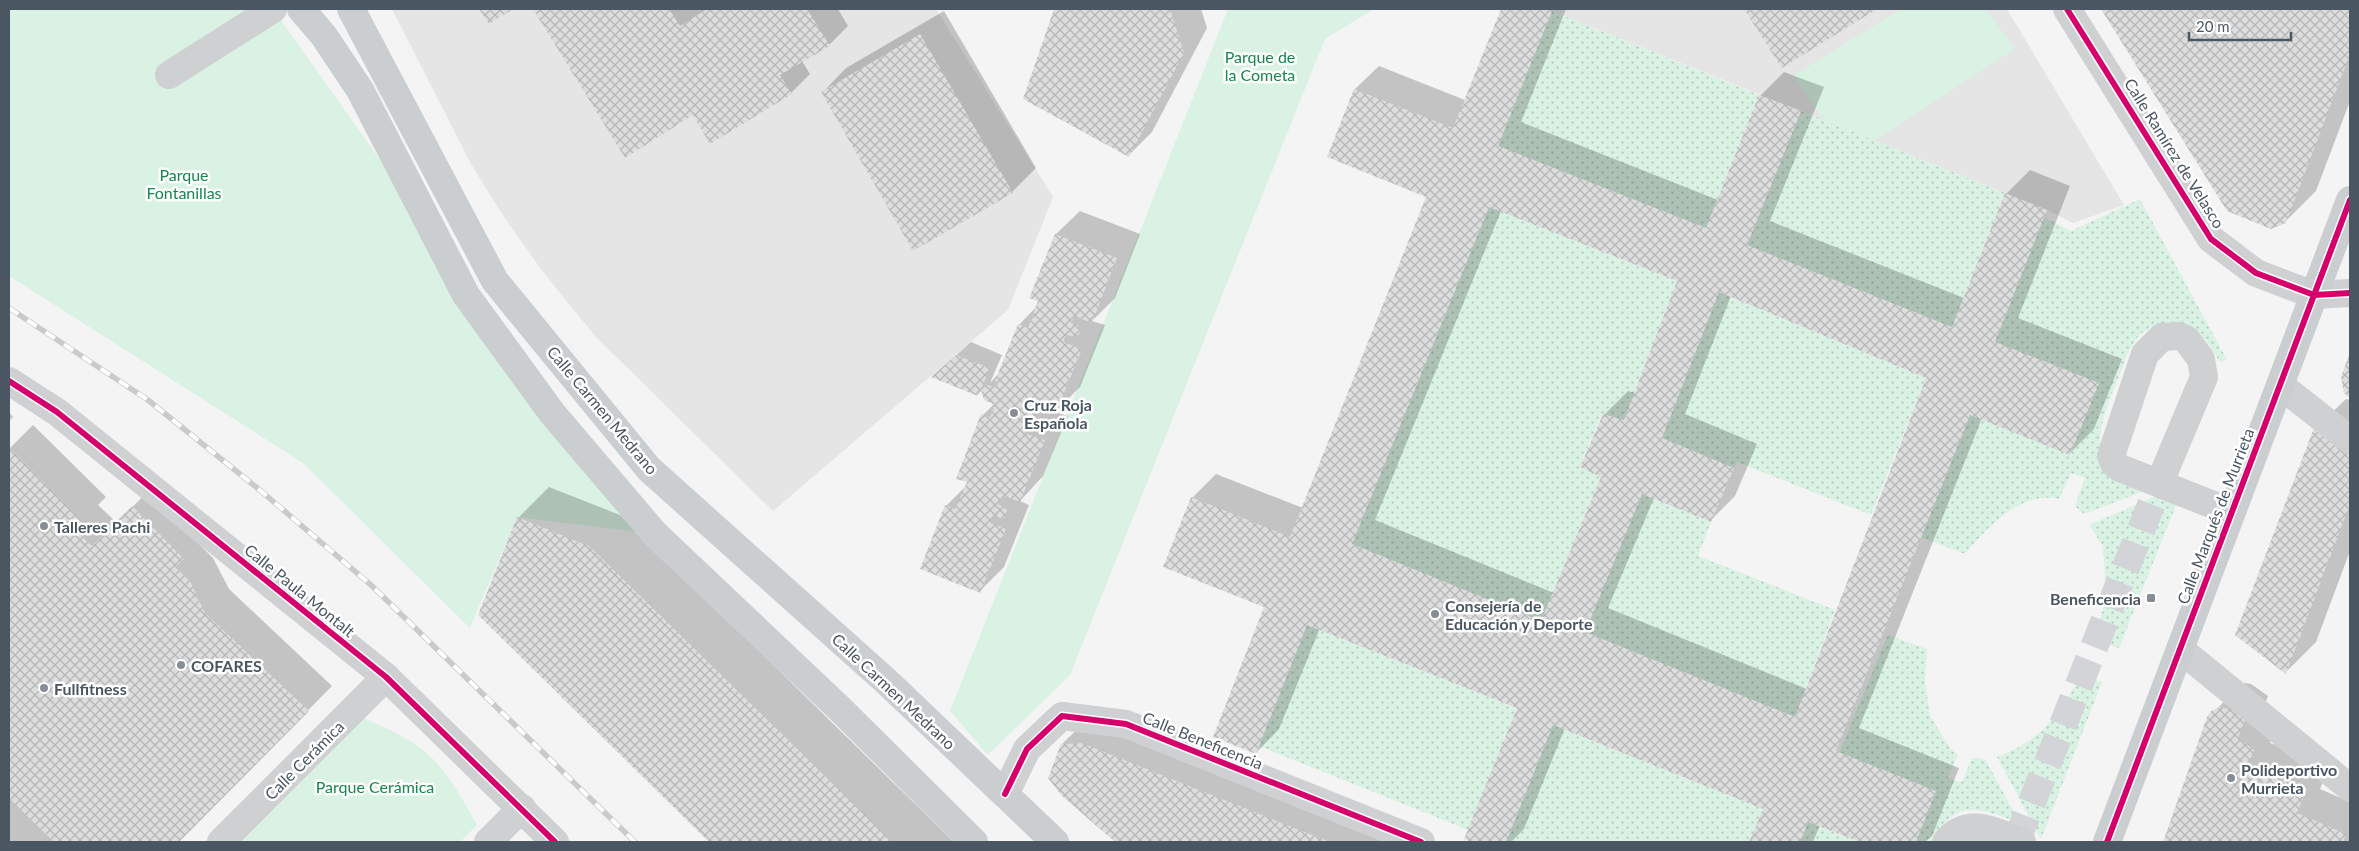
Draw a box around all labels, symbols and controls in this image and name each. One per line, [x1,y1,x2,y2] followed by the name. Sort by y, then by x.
[2189,10,2292,42] scale bar
[2196,17,2230,35] text: 20 m
[1225,47,1295,84] park label: Parque de la Cometa
[2121,75,2229,231] street label: Calle Ramírez de Velasco
[146,165,222,202] park label: Parque Fontanillas
[544,342,662,478] street label: Calle Carmen Medrano
[1024,395,1092,432] place label: Cruz Roja Española
[1008,407,1020,419] marker: Cruz Roja Española
[2173,425,2257,607] street label: Calle Marqués de Murrieta
[54,517,150,536] place label: Talleres Pachi
[38,520,50,532] marker: Talleres Pachi
[241,540,359,640] street label: Calle Paula Montalt
[2050,589,2141,608] place label: Beneficencia
[2145,592,2157,604] marker: Beneficencia
[1445,596,1593,633] place label: Consejería de Educación y Deporte
[1429,608,1441,620] marker: Consejería de Educación y Deporte
[828,629,960,753] street label: Calle Carmen Medrano
[191,656,262,675] place label: COFARES
[175,659,187,671] marker: COFARES
[54,679,127,698] place label: Fullfitness
[38,682,50,694] marker: Fullfitness
[1140,707,1266,773] street label: Calle Beneficencia
[261,717,347,803] street label: Calle Cerámica
[2241,760,2337,797] place label: Polideportivo Murrieta
[2225,772,2237,784] marker: Polideportivo Murrieta
[316,777,434,796] park label: Parque Cerámica

